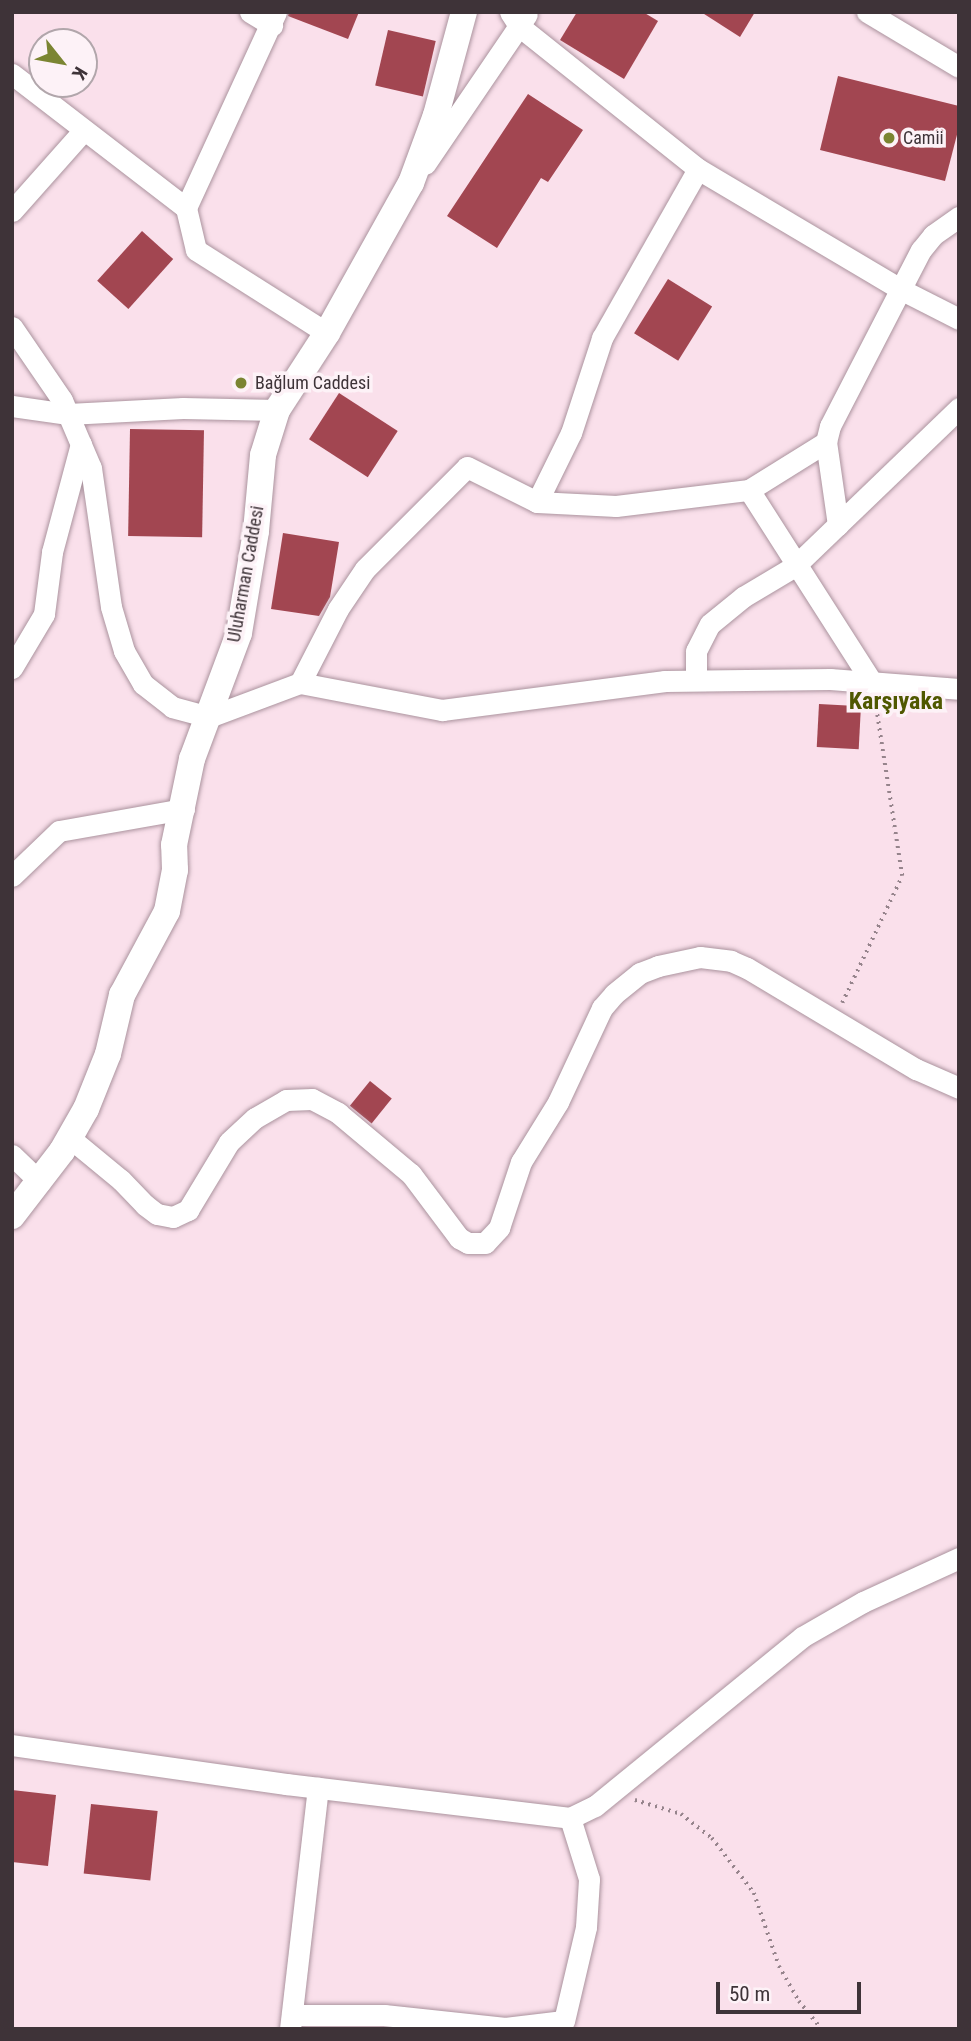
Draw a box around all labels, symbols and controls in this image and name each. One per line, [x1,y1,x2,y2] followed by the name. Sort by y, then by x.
[28,28,98,98] north arrow
[67,63,92,83] text: K
[903,127,944,149] place label: Camii
[881,130,897,146] marker: Camii
[255,372,370,394] place label: Bağlum Caddesi
[233,375,249,391] marker: Bağlum Caddesi
[223,504,269,644] street label: Uluharman Caddesi
[849,688,943,716] district label: Karşıyaka
[719,1968,864,2012] scale bar
[729,1982,770,2006] text: 50 m

